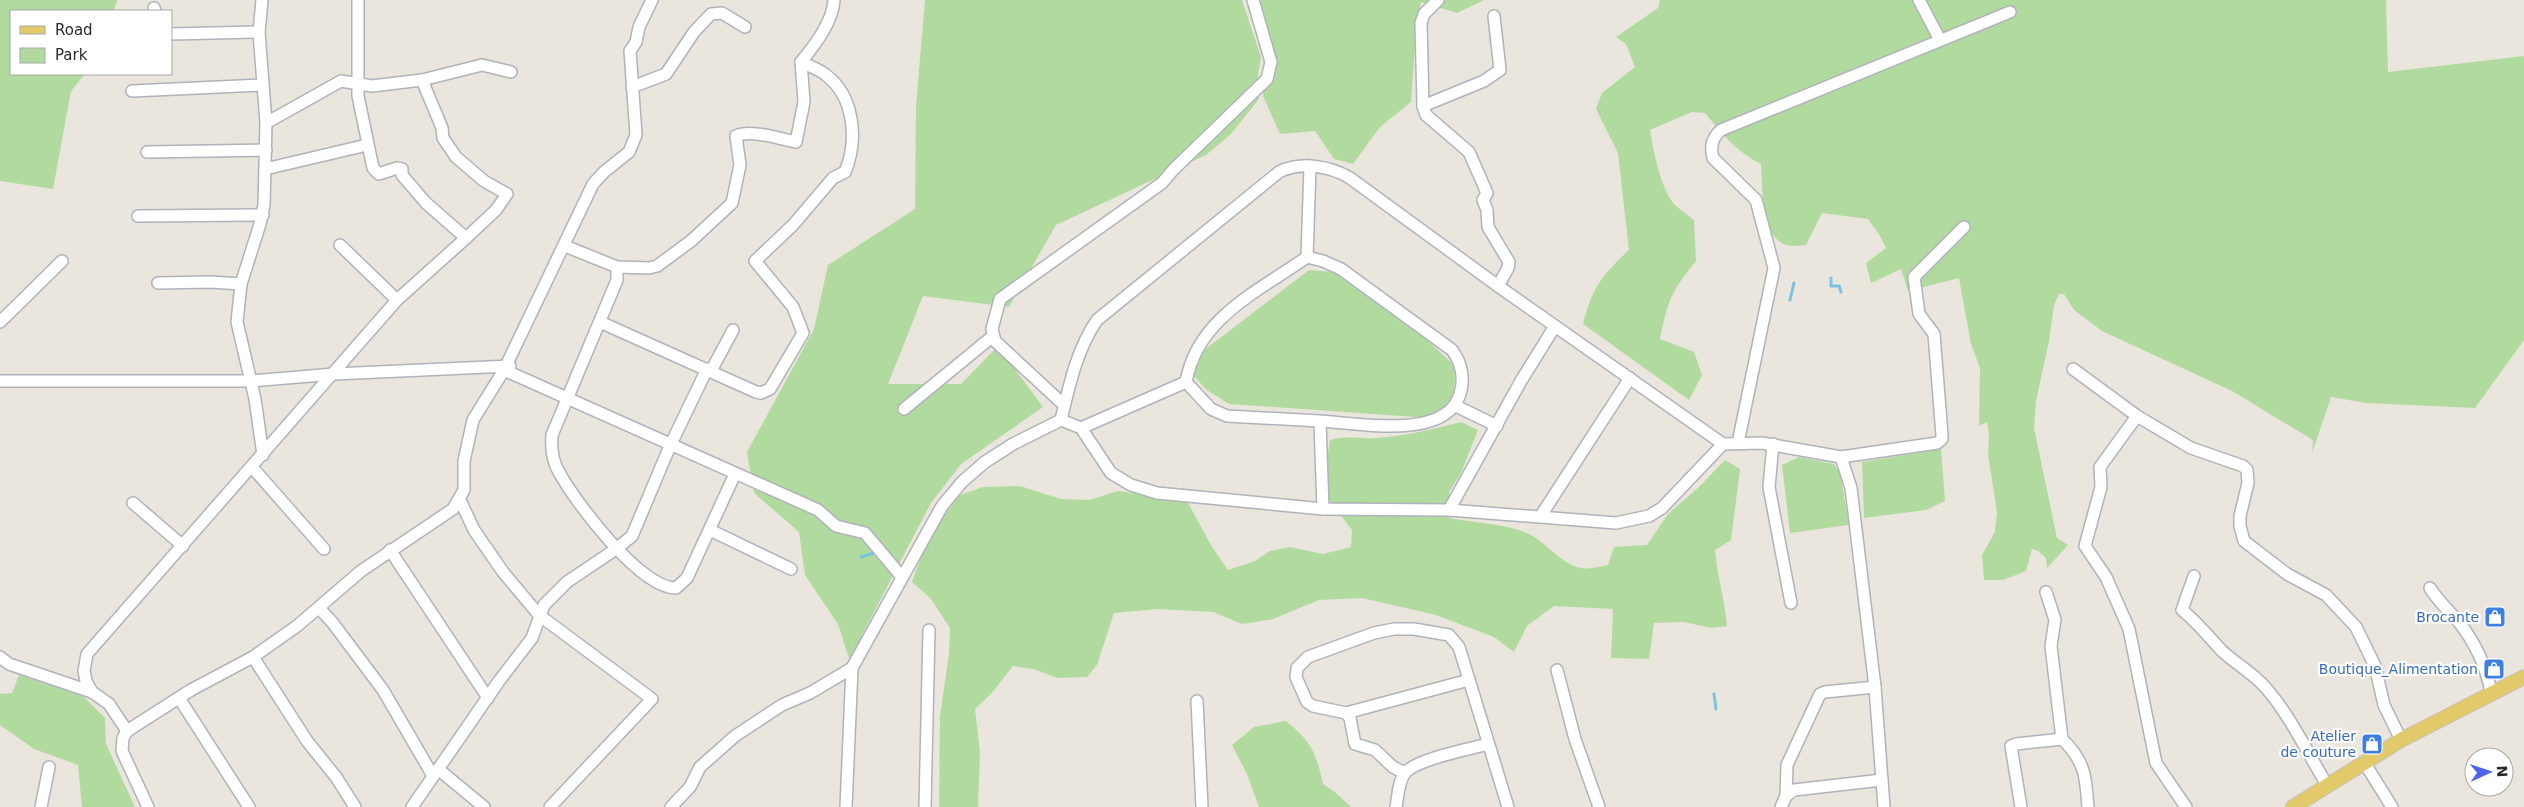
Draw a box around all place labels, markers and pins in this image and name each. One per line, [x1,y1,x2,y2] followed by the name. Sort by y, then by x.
[2483,605,2507,629] shop icon: Brocante
[2416,609,2479,625] place label: Brocante
[2482,657,2506,681] shop icon: Boutique_Alimentation
[2319,661,2478,677] place label: Boutique_Alimentation
[2280,728,2356,760] place label: Atelier de couture
[2360,732,2384,756] shop icon: Atelier de couture

